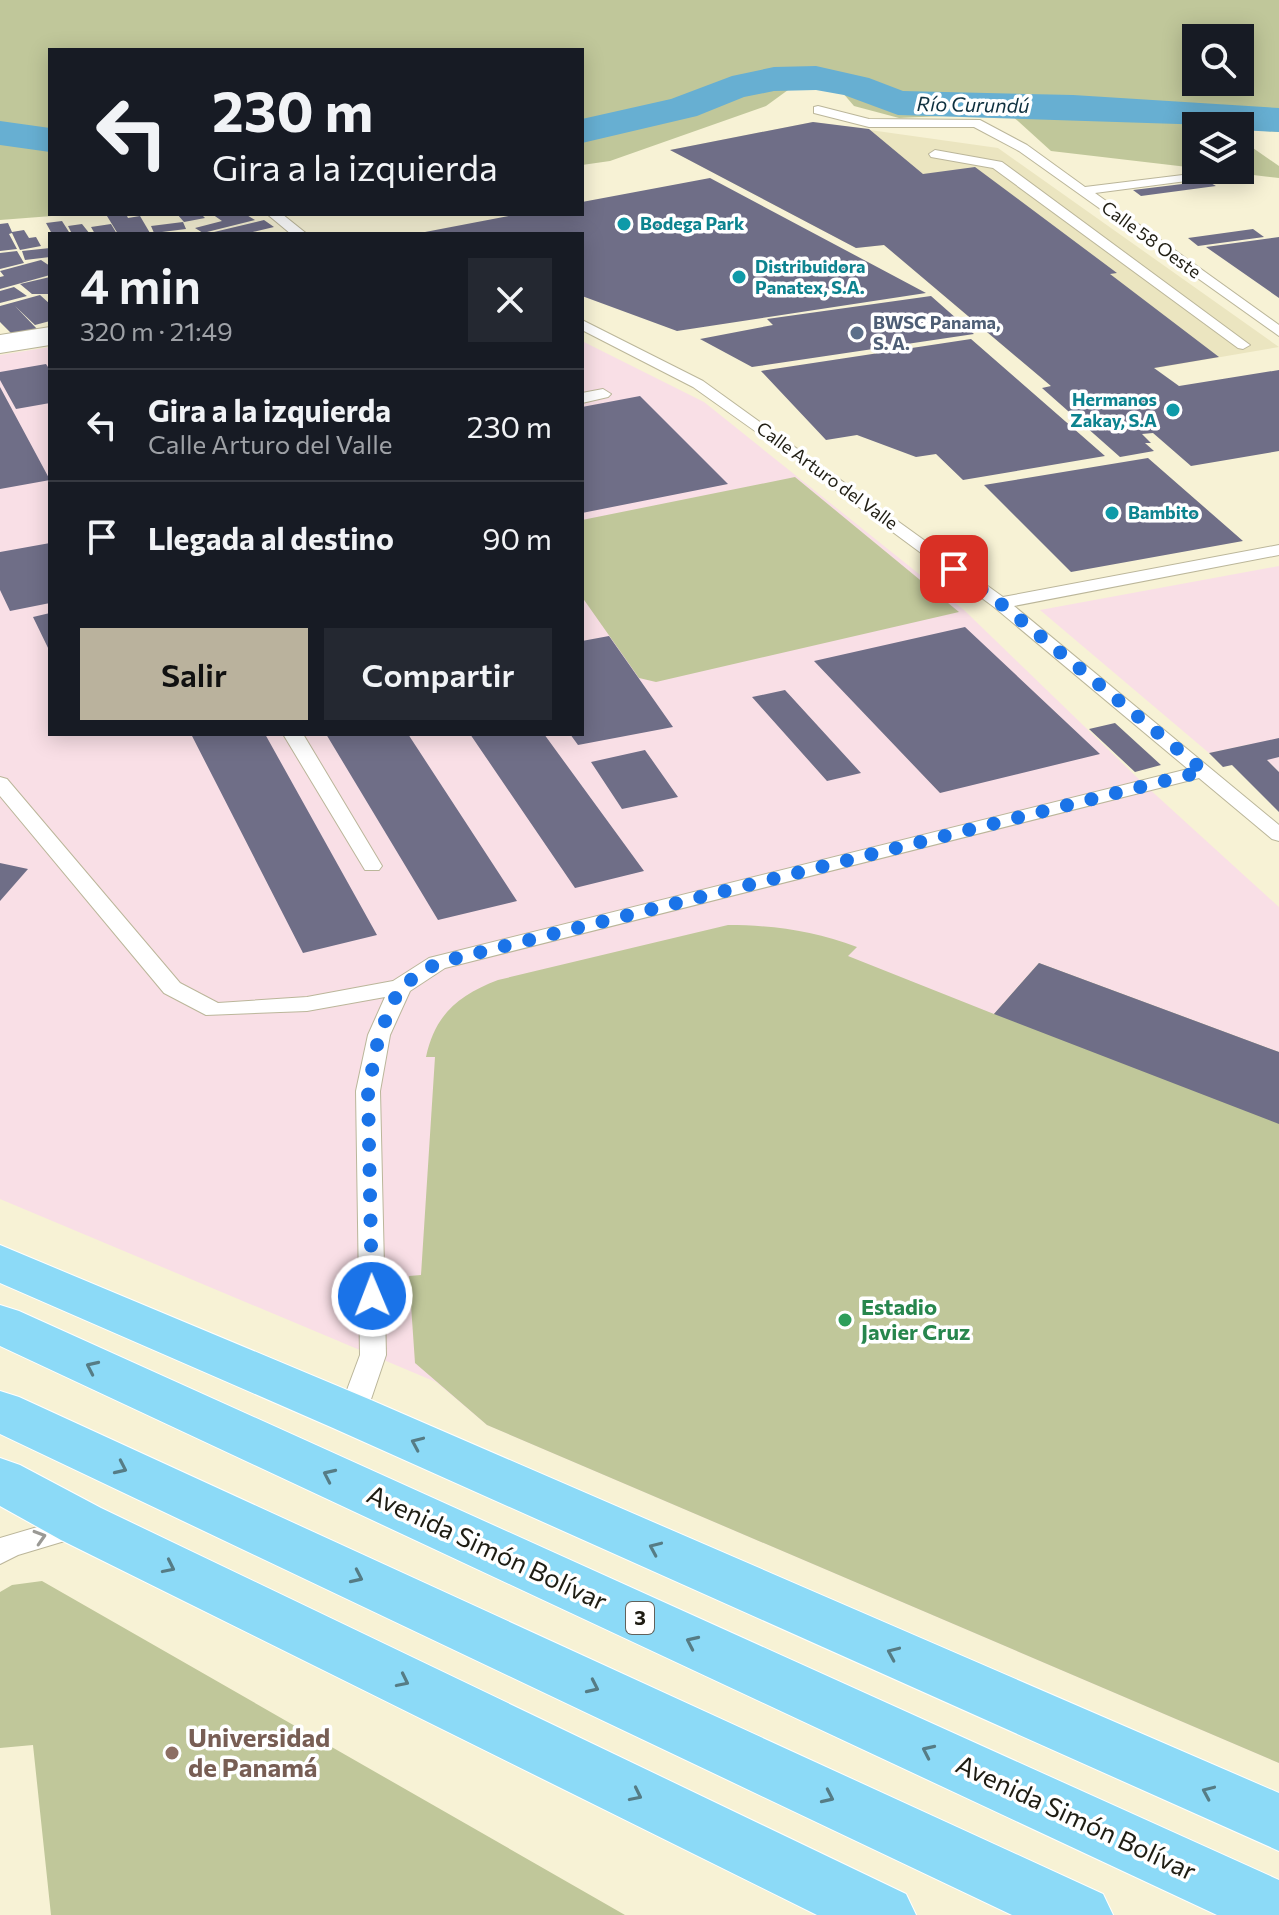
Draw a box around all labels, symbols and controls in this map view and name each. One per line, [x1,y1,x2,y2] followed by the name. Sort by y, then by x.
[1182,24,1254,184] map controls
[1182,24,1254,96] button: search
[212,75,373,144] text: 230 m
[80,80,184,184] icon: left
[917,91,1029,117] water label: Río Curundú
[1182,112,1254,184] button: layers
[212,144,498,188] text: Gira a la izquierda
[1098,196,1206,283] street label: Calle 58 Oeste
[640,212,745,234] place label: Bodega Park
[615,215,633,233] marker: Bodega Park
[80,255,201,314] text: 4 min
[755,255,866,298] place label: Distribuidora Panatex, S.A.
[468,258,552,342] button: close
[730,268,748,286] marker: Distribuidora Panatex, S.A.
[873,311,1001,354] place label: BWSC Panama, S. A.
[80,315,233,346] text: 320 m · 21:49
[848,324,866,342] marker: BWSC Panama, S. A.
[1070,388,1157,431] place label: Hermanos Zakay, S.A
[148,391,391,428] text: Gira a la izquierda
[1164,401,1182,419] marker: Hermanos Zakay, S.A
[80,403,124,447] icon: left
[467,407,552,444] text: 230 m
[753,417,903,534] street label: Calle Arturo del Valle
[148,428,393,459] text: Calle Arturo del Valle
[1128,501,1199,523] place label: Bambito
[1103,504,1121,522] marker: Bambito
[80,515,124,559] icon: arrive
[148,519,394,556] text: Llegada al destino
[482,519,552,556] text: 90 m
[920,535,988,603] pin
[932,547,976,591] icon: arrive
[80,628,308,720] button: Salir
[324,628,552,720] button: Compartir
[330,1254,414,1338] position arrow
[861,1293,970,1345] place label: Estadio Javier Cruz
[836,1311,854,1329] marker: Estadio Javier Cruz
[86,1360,101,1376] one-way arrow
[411,1436,426,1452] one-way arrow
[113,1458,128,1474] one-way arrow
[322,1469,337,1485] one-way arrow
[363,1477,613,1616] street label: Avenida Simón Bolívar
[32,1530,46,1546] one-way arrow
[649,1541,663,1557] one-way arrow
[161,1557,175,1573] one-way arrow
[349,1568,363,1584] one-way arrow
[626,1602,654,1634] road number: 3
[686,1636,700,1652] one-way arrow
[887,1646,901,1662] one-way arrow
[394,1671,409,1687] one-way arrow
[584,1678,599,1694] one-way arrow
[188,1721,330,1782] place label: Universidad de Panamá
[163,1744,181,1762] marker: Universidad de Panamá
[922,1745,937,1761] one-way arrow
[952,1747,1202,1886] street label: Avenida Simón Bolívar
[628,1785,643,1801] one-way arrow
[1201,1786,1216,1802] one-way arrow
[820,1787,835,1803] one-way arrow

